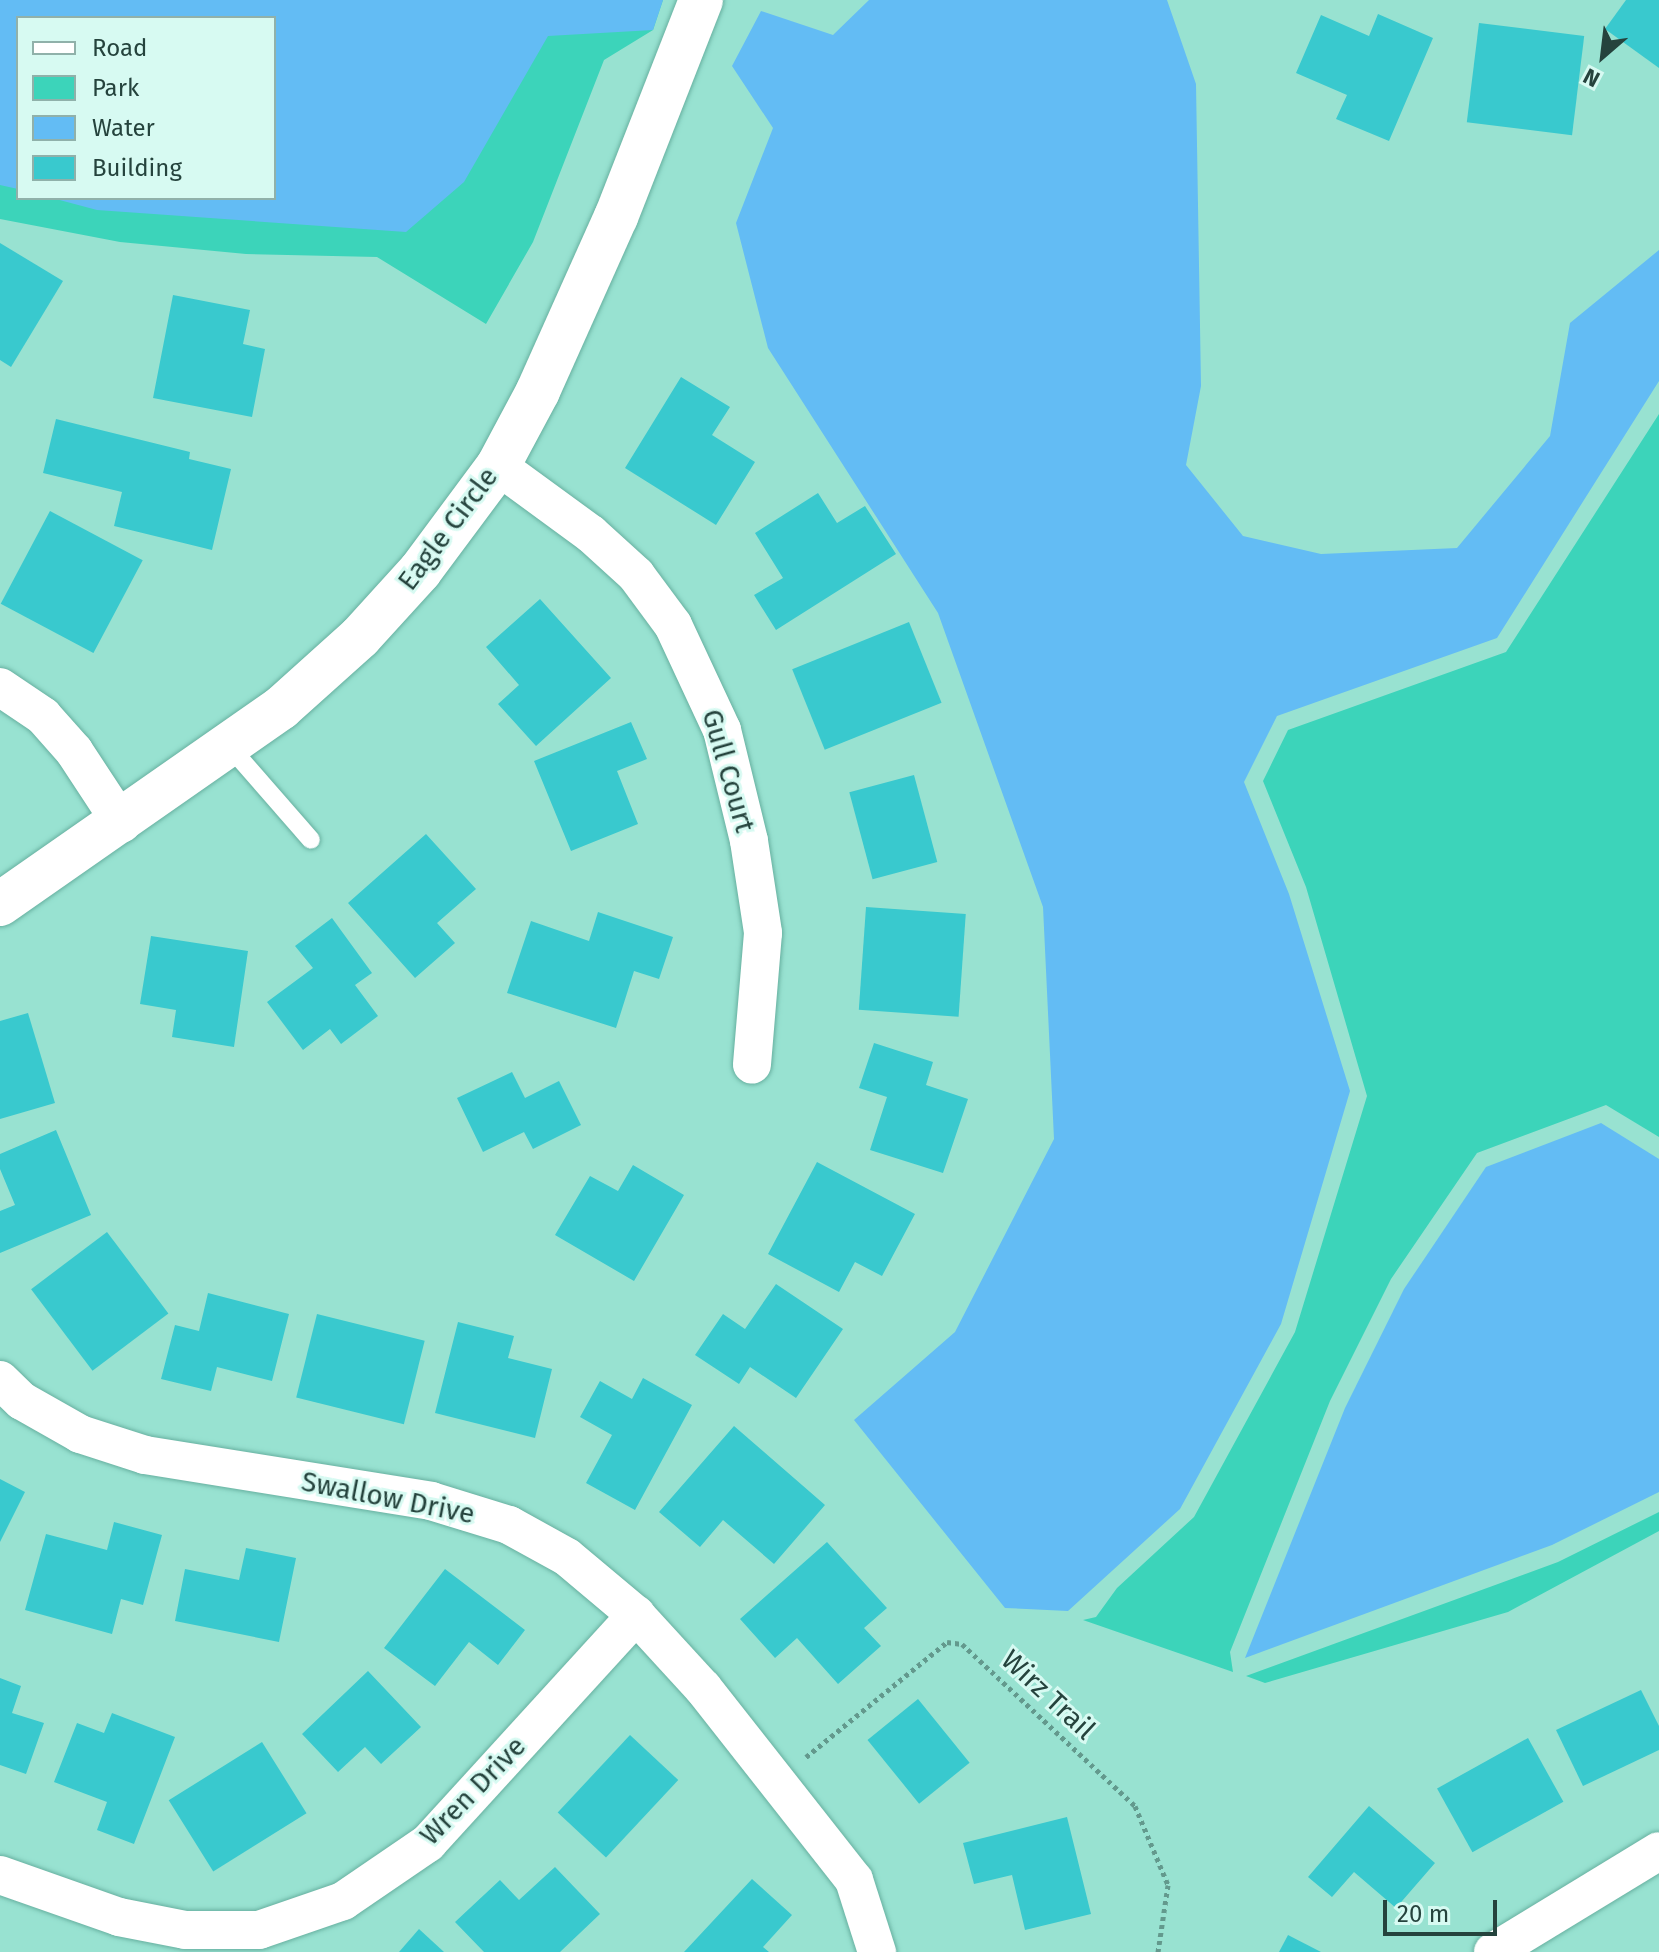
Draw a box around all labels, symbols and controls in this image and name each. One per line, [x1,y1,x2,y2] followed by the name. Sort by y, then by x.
[16,16,276,200] legend
[1563,16,1643,96] north arrow
[92,34,147,62] text: Road
[1579,62,1604,93] text: N
[92,74,139,102] text: Park
[92,114,155,142] text: Water
[92,154,182,182] text: Building
[391,461,505,597] street label: Eagle Circle
[694,706,762,836] street label: Gull Court
[299,1465,477,1531] street label: Swallow Drive
[994,1643,1102,1747] street label: Wirz Trail
[413,1730,533,1852] street label: Wren Drive
[1387,1884,1501,1934] scale bar
[1397,1900,1449,1928] text: 20 m

